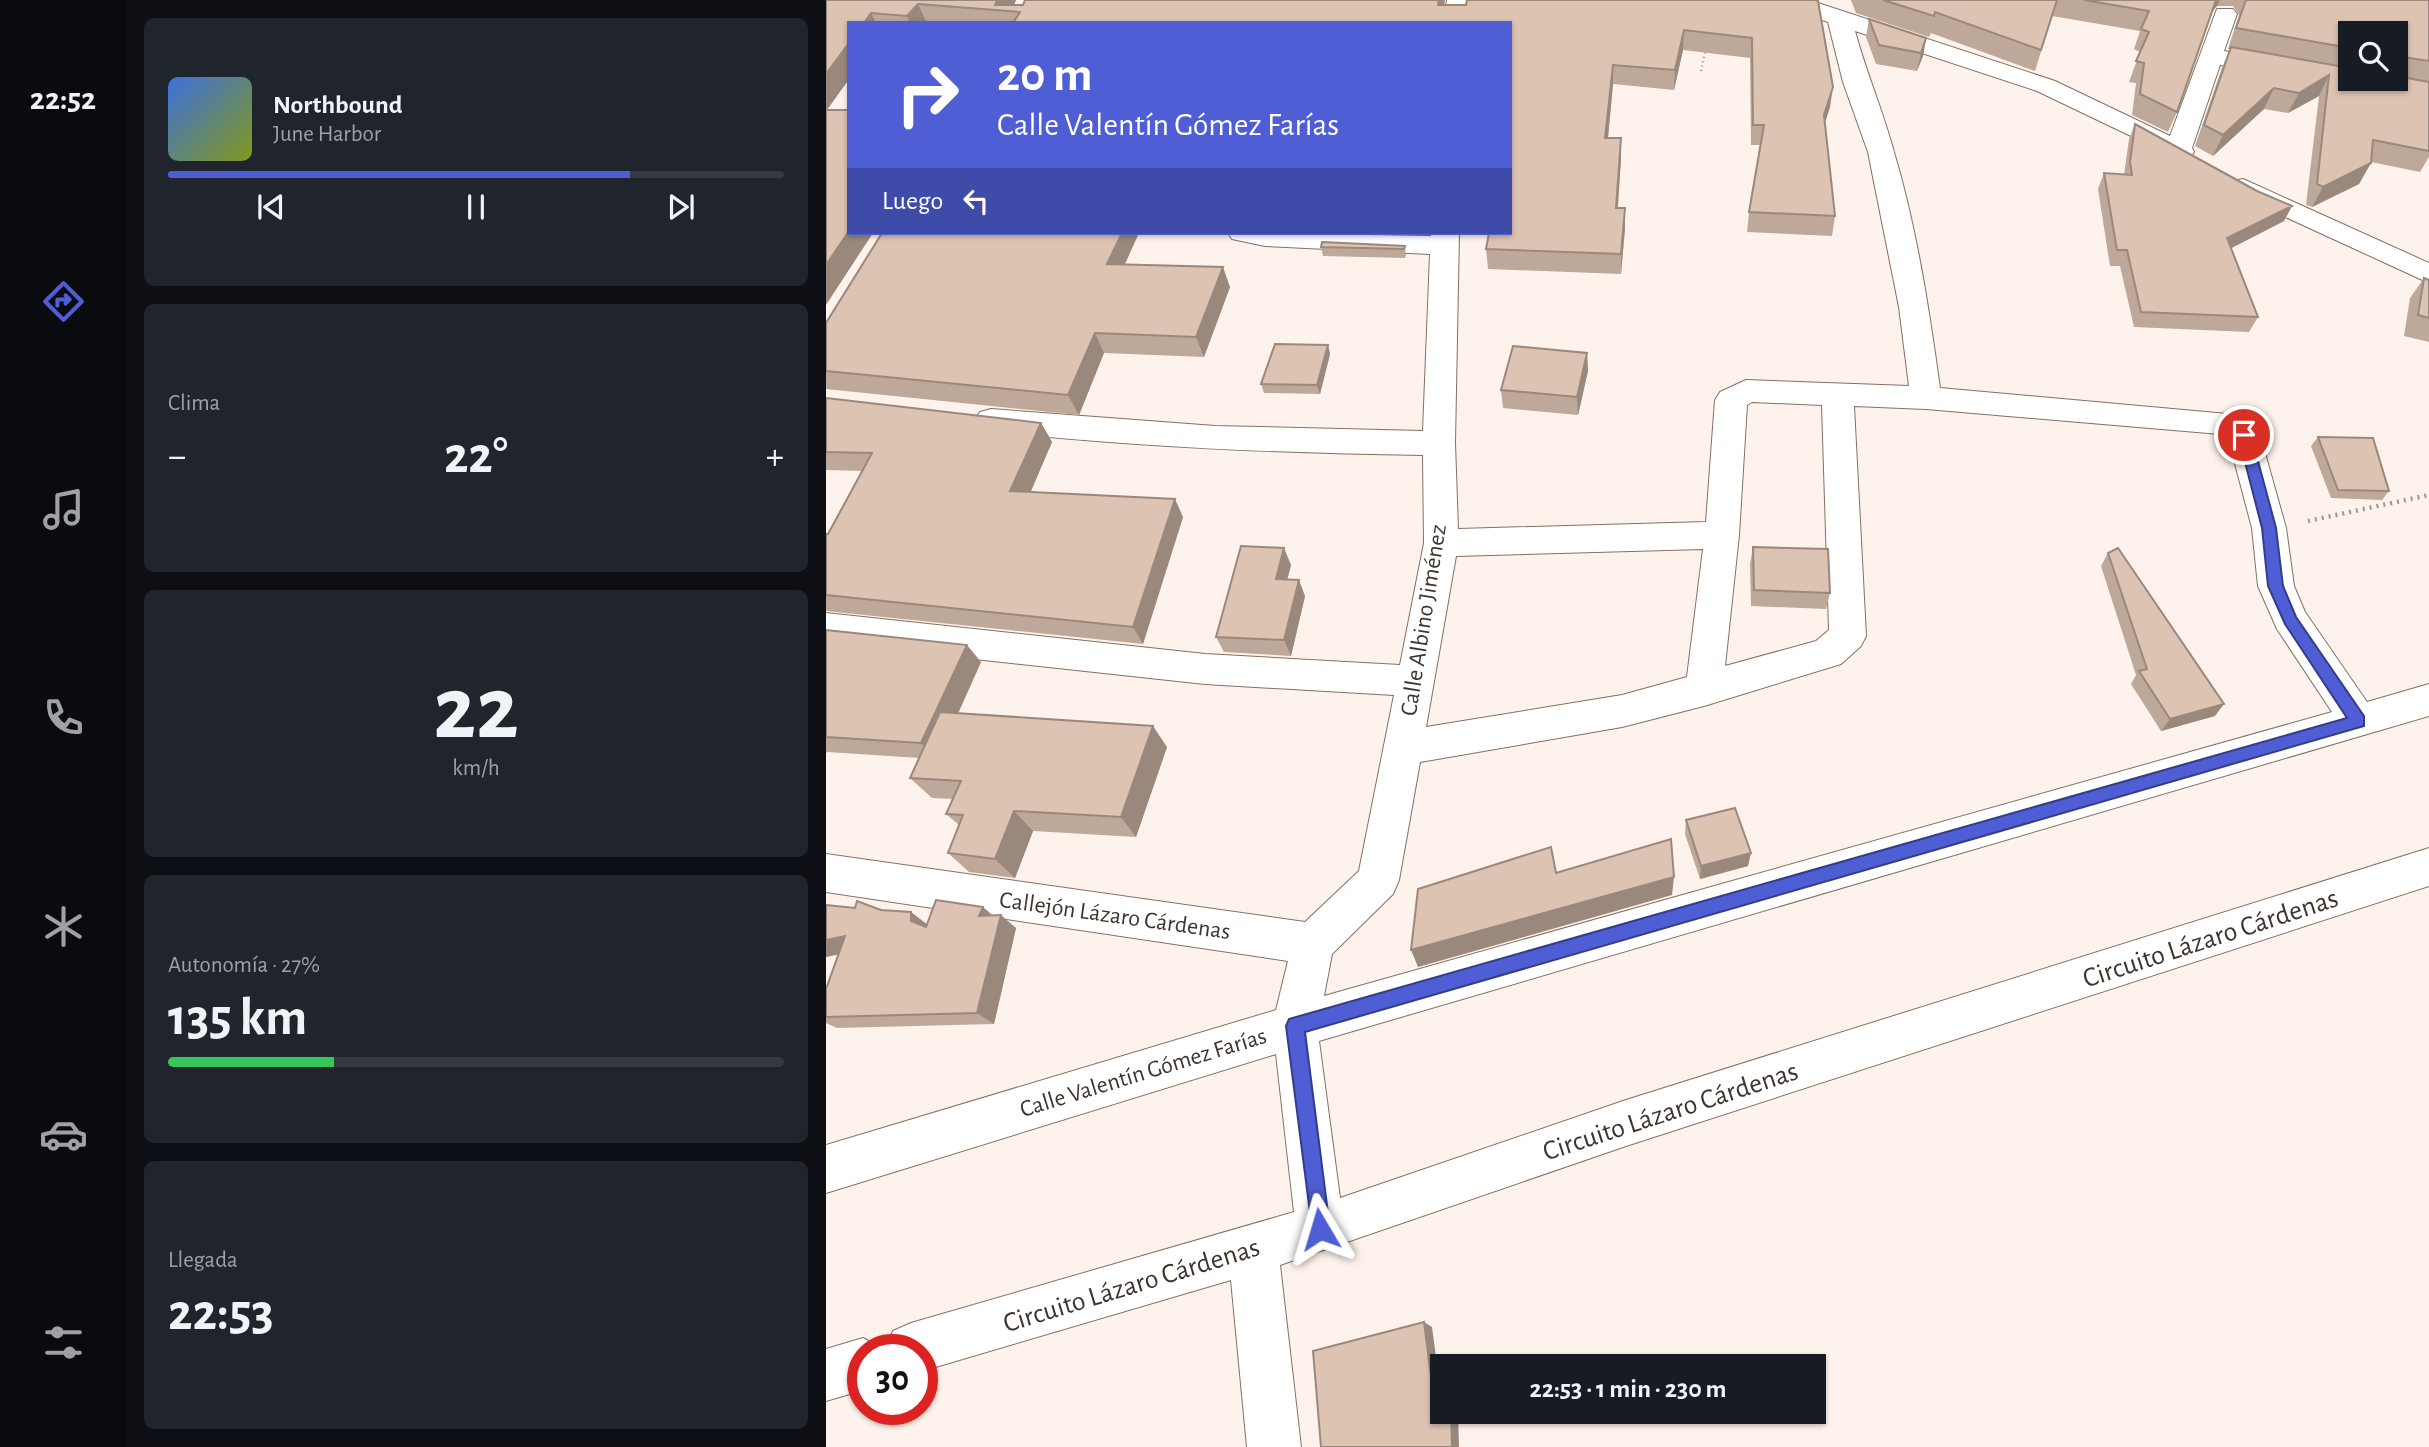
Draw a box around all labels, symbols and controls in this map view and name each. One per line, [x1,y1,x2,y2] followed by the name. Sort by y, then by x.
[2338,21,2408,91] map controls
[2338,21,2408,91] button: search
[882,49,973,140] icon: right
[997,51,1093,100] text: 20 m
[30,83,96,115] text: 22:52
[273,92,402,118] text: Northbound
[997,109,1339,141] text: Calle Valentín Gómez Farías
[273,123,381,146] text: June Harbor
[957,182,995,220] icon: left
[252,188,290,226] icon: previous
[457,188,495,226] icon: pause
[662,188,700,226] icon: next
[882,188,943,214] text: Luego
[39,277,88,326] icon: directions
[168,392,220,415] text: Clima
[2214,405,2274,465] pin
[2225,416,2263,454] icon: arrive
[444,430,508,482] text: 22°
[168,438,186,476] text: −
[766,438,784,476] text: +
[39,485,88,534] icon: music
[1397,523,1451,718] street label: Calle Albino Jiménez
[433,664,519,755] text: 22
[39,693,88,742] icon: phone
[452,757,500,780] text: km/h
[2079,884,2342,993] street label: Circuito Lázaro Cárdenas
[998,888,1232,944] street label: Callejón Lázaro Cárdenas
[39,902,88,951] icon: climate
[168,954,320,977] text: Autonomía · 27%
[168,992,307,1044] text: 135 km
[1017,1024,1270,1122] street label: Calle Valentín Gómez Farías
[1539,1057,1802,1166] street label: Circuito Lázaro Cárdenas
[39,1110,88,1159] icon: car
[1283,1192,1357,1266] position arrow
[1000,1234,1263,1338] street label: Circuito Lázaro Cárdenas
[168,1249,238,1272] text: Llegada
[168,1287,274,1339] text: 22:53
[39,1318,88,1367] icon: filters
[847,1334,938,1425] speed limit sign: 30
[1529,1376,1727,1402] text: 22:53 · 1 min · 230 m

